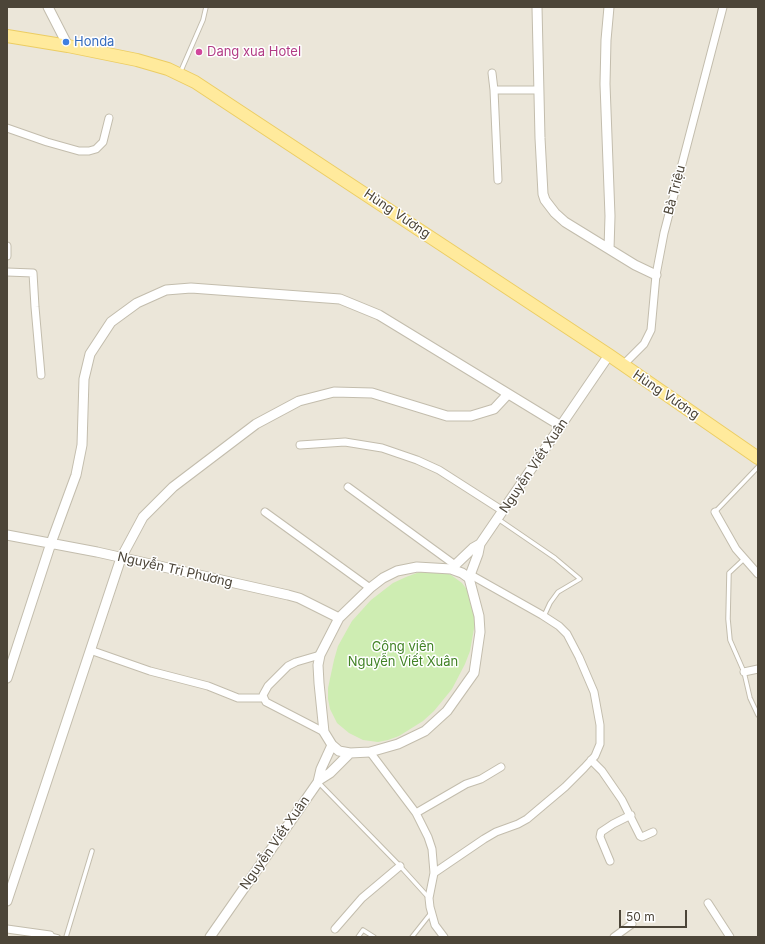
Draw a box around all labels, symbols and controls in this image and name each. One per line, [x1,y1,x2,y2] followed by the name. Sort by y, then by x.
[74,34,114,50] place label: Honda
[61,37,71,47] marker: Honda
[207,44,301,60] place label: Dang xua Hotel
[194,47,204,57] marker: Dang xua Hotel
[661,164,689,216] street label: Bà Triệu
[361,186,433,242] street label: Hùng Vương
[630,367,702,423] street label: Hùng Vương
[497,416,571,516] street label: Nguyễn Viết Xuân
[116,549,234,591] street label: Nguyễn Tri Phương
[348,639,458,670] park label: Công viên Nguyễn Viết Xuân
[237,793,313,893] street label: Nguyễn Viết Xuân
[621,902,689,928] scale bar
[626,909,655,924] text: 50 m

